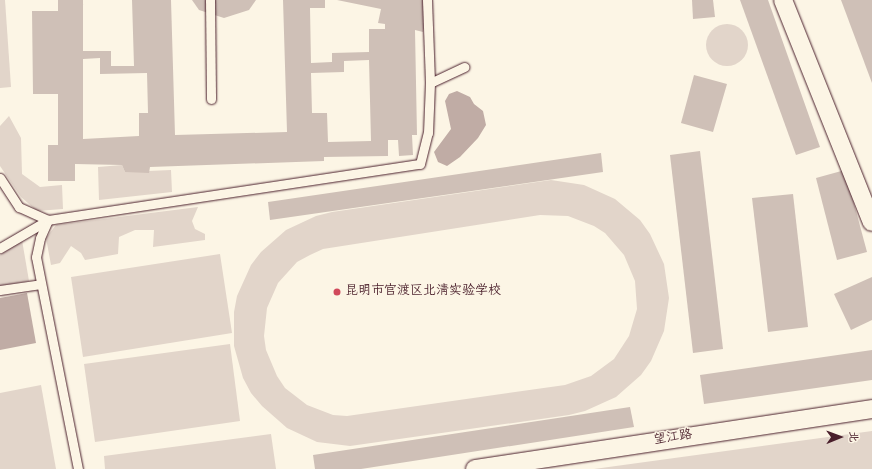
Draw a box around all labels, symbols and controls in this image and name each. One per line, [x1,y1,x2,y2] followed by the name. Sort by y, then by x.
[345,284,501,300] place label: 昆明市官渡区北清实验学校
[332,287,342,297] marker: 昆明市官渡区北清实验学校
[820,417,860,457] north arrow
[653,428,693,450] street label: 望江路
[846,431,858,442] text: 北

